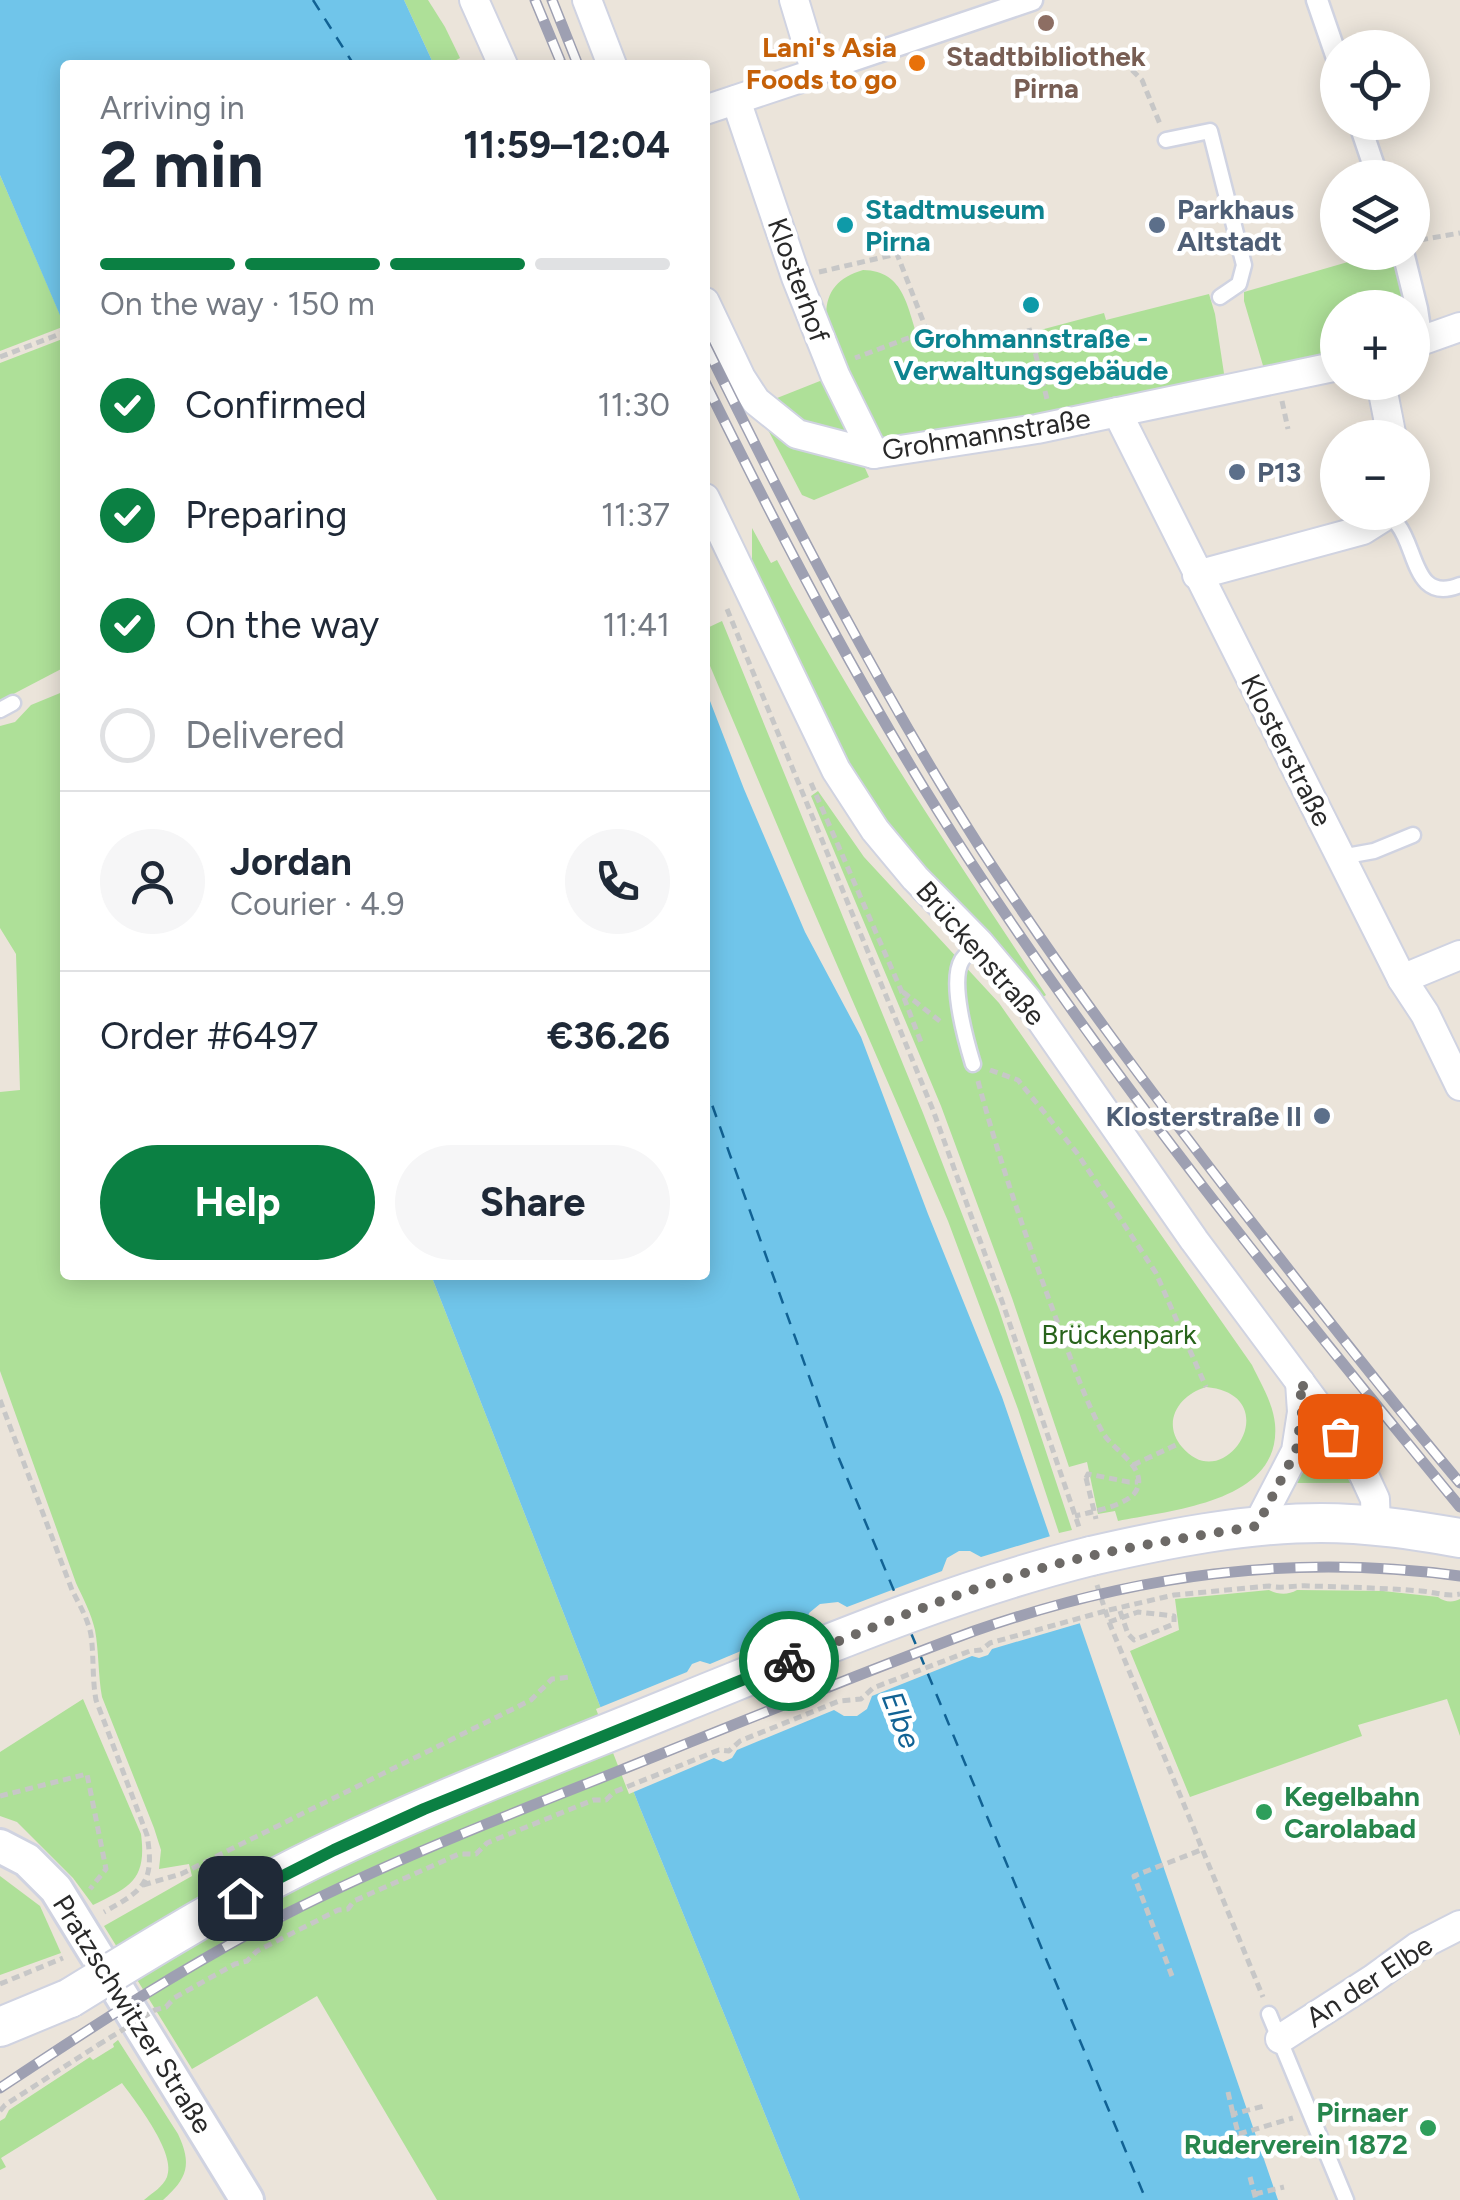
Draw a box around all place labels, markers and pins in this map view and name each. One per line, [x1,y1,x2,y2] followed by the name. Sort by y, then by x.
[1035,12,1057,34] marker: Stadtbibliothek Pirna
[746,30,897,96] place label: Lani's Asia Foods to go
[946,39,1146,105] place label: Stadtbibliothek Pirna
[906,52,928,74] marker: Lani's Asia Foods to go
[865,192,1045,258] place label: Stadtmuseum Pirna
[1177,192,1294,258] place label: Parkhaus Altstadt
[834,214,856,236] marker: Stadtmuseum Pirna
[1146,214,1168,236] marker: Parkhaus Altstadt
[1020,294,1042,316] marker: Grohmannstraße - Verwaltungsgebäude
[894,321,1168,387] place label: Grohmannstraße - Verwaltungsgebäude
[1257,455,1301,489] place label: P13
[1226,461,1248,483] marker: P13
[1105,1099,1302,1133] place label: Klosterstraße II
[1311,1105,1333,1127] marker: Klosterstraße II
[1298,1394,1383,1479] pin
[1284,1779,1420,1845] place label: Kegelbahn Carolabad
[1253,1801,1275,1823] marker: Kegelbahn Carolabad
[198,1856,283,1941] pin
[1184,2095,1408,2161] place label: Pirnaer Ruderverein 1872
[1417,2117,1439,2139] marker: Pirnaer Ruderverein 1872

